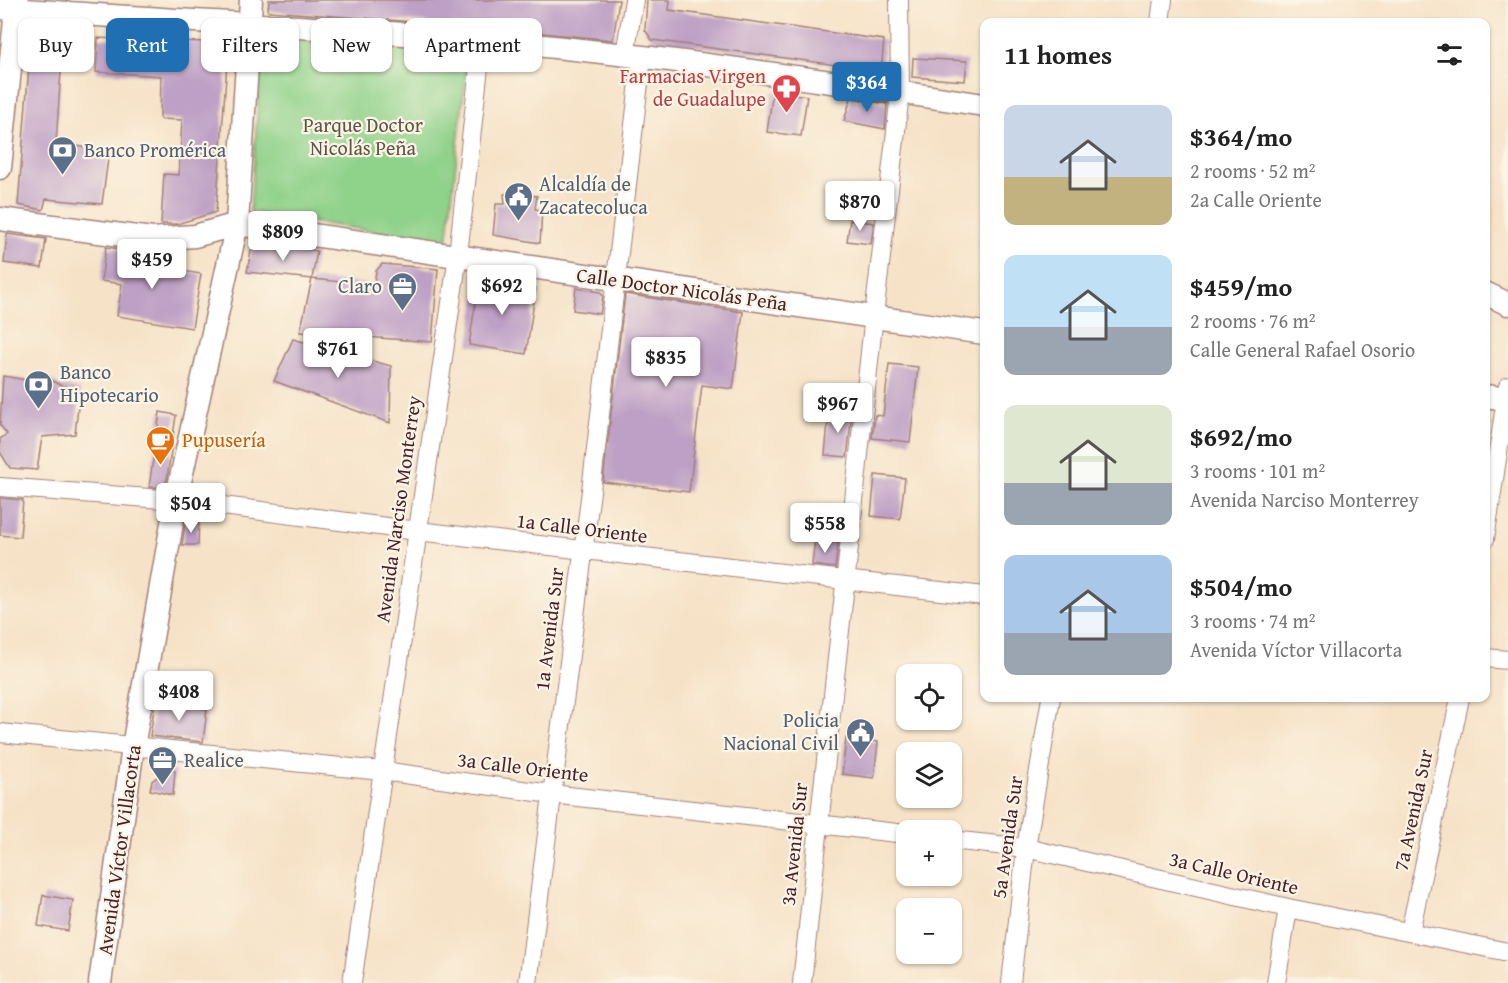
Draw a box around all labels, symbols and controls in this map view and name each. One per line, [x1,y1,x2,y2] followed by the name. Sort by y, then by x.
[18,18,94,72] chip: Buy
[106,18,189,72] chip: Rent
[201,18,299,72] chip: Filters
[311,18,392,72] chip: New
[404,18,542,72] chip: Apartment
[1004,35,1112,74] text: 11 homes
[1433,38,1466,71] icon: filters
[620,61,766,113] place label: Farmacias Virgen de Guadalupe
[831,62,903,113] pin: $364
[846,67,888,96] text: $364
[771,72,803,114] pharmacy icon: Farmacias Virgen de Guadalupe
[303,110,423,162] park label: Parque Doctor Nicolás Peña
[1190,117,1292,156] text: $364/mo
[1052,129,1124,201] icon: home
[47,134,79,176] bank icon: Banco Promérica
[84,135,227,164] place label: Banco Promérica
[1190,156,1316,185] text: 2 rooms · 52 m²
[539,169,648,221] place label: Alcaldía de Zacatecoluca
[502,180,534,222] public building icon: Alcaldía de Zacatecoluca
[824,181,896,232] pin: $870
[1190,185,1322,214] text: 2a Calle Oriente
[839,186,881,215] text: $870
[247,211,319,262] pin: $809
[262,216,304,245] text: $809
[116,239,188,290] pin: $459
[131,244,173,273] text: $459
[575,259,790,318] street label: Calle Doctor Nicolás Peña
[466,265,538,316] pin: $692
[1190,267,1292,306] text: $459/mo
[387,270,419,312] office icon: Claro
[481,270,523,299] text: $692
[338,271,382,300] place label: Claro
[1052,279,1124,351] icon: home
[1190,306,1316,335] text: 2 rooms · 76 m²
[302,328,374,379] pin: $761
[317,333,359,362] text: $761
[1190,335,1415,364] text: Calle General Rafael Osorio
[630,337,702,388] pin: $835
[645,342,687,371] text: $835
[60,357,159,409] place label: Banco Hipotecario
[23,368,55,410] bank icon: Banco Hipotecario
[802,383,874,434] pin: $967
[817,388,859,417] text: $967
[367,394,428,624] street label: Avenida Narciso Monterrey
[1190,417,1292,456] text: $692/mo
[145,424,177,466] cafe icon: Pupusería
[182,425,266,454] place label: Pupusería
[1052,429,1124,501] icon: home
[1190,456,1325,485] text: 3 rooms · 101 m²
[155,483,227,534] pin: $504
[1190,485,1419,514] text: Avenida Narciso Monterrey
[170,488,212,517] text: $504
[789,503,861,554] pin: $558
[515,505,649,550] street label: 1a Calle Oriente
[804,508,846,537] text: $558
[527,566,570,692] street label: 1a Avenida Sur
[1190,567,1292,606] text: $504/mo
[1052,579,1124,651] icon: home
[1190,606,1316,635] text: 3 rooms · 74 m²
[1190,635,1402,664] text: Avenida Víctor Villacorta
[896,664,962,964] map controls
[896,664,962,730] button: locate
[143,671,215,722] pin: $408
[158,676,200,705] text: $408
[723,705,840,757] place label: Policia Nacional Civil
[844,716,876,758] public building icon: Policia Nacional Civil
[89,742,148,957] street label: Avenida Víctor Villacorta
[896,742,962,808] button: layers
[147,744,179,786] office icon: Realice
[456,744,590,789] street label: 3a Calle Oriente
[184,745,244,774] place label: Realice
[1385,746,1440,873] street label: 7a Avenida Sur
[984,774,1029,900] street label: 5a Avenida Sur
[773,781,814,907] street label: 3a Avenida Sur
[896,820,962,886] button: +
[1167,844,1302,901] street label: 3a Calle Oriente
[896,898,962,964] button: −

